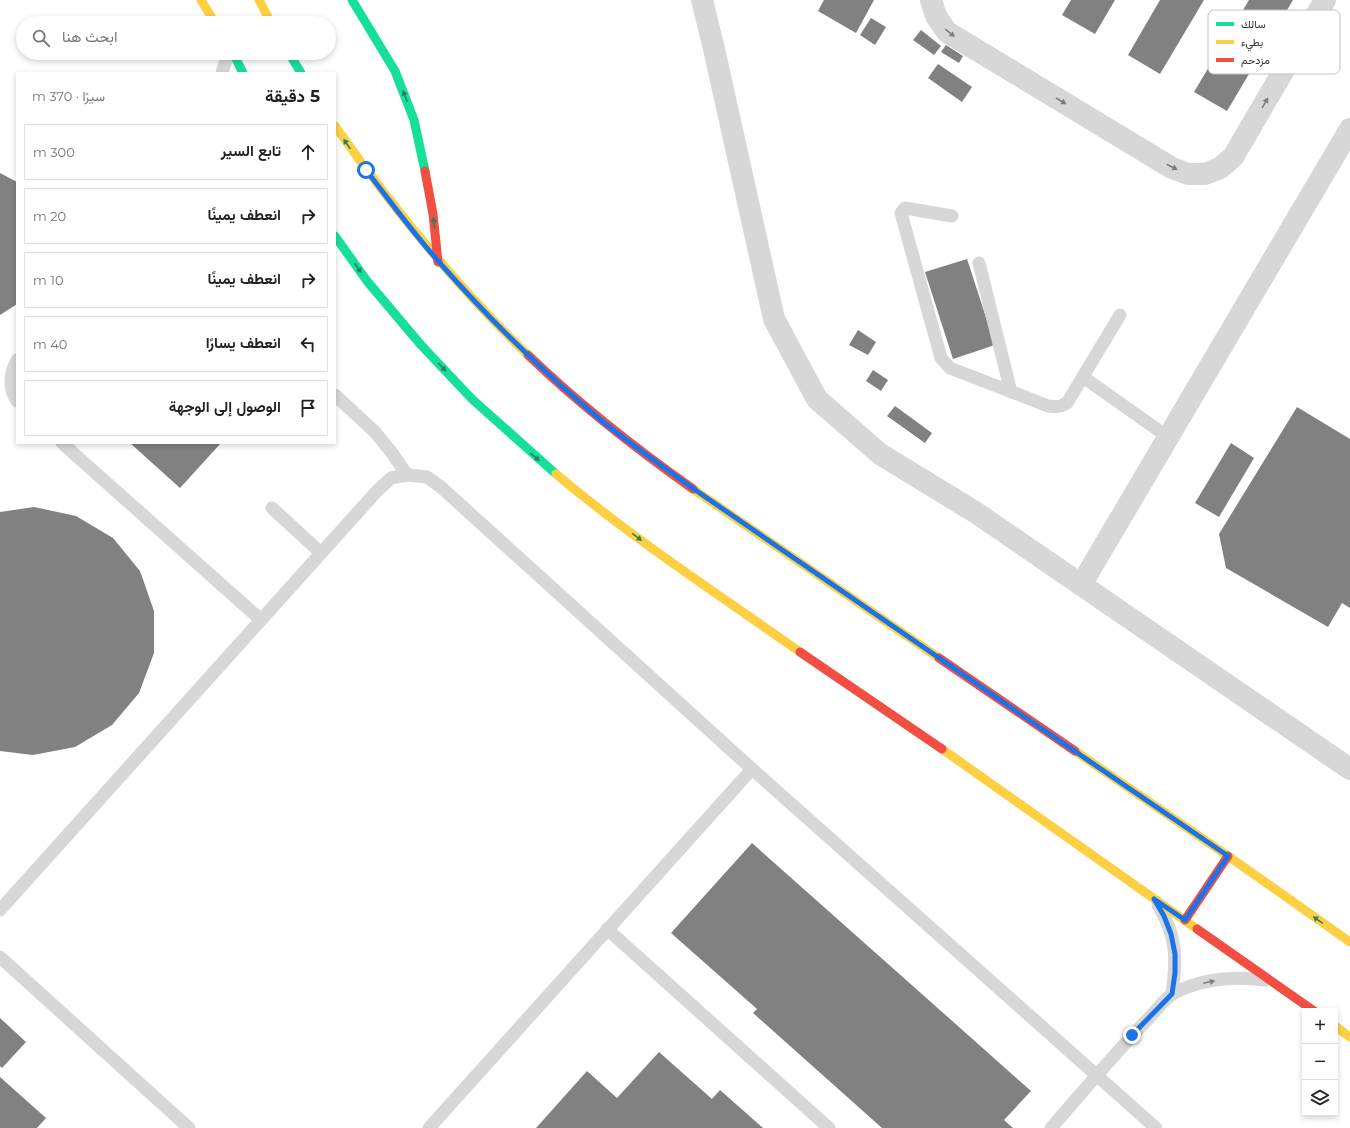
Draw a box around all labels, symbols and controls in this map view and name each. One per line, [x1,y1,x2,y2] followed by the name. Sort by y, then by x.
[1208,10,1340,74] legend
[16,16,336,60] search box
[1241,17,1266,31] text: سالك
[30,27,52,49] icon: search
[62,27,117,46] text: ابحث هنا
[945,29,956,37] one-way arrow
[1241,35,1263,52] text: بطيء
[1241,53,1270,68] text: مزدحم
[265,86,320,106] text: 5 دقيقة
[32,88,105,104] text: سيرًا · 370 m
[401,90,407,102] one-way arrow
[1055,97,1067,104] one-way arrow
[1261,97,1268,109] one-way arrow
[343,139,351,149] one-way arrow
[221,141,281,160] text: تابع السير
[297,141,319,163] icon: ahead
[33,144,75,160] text: 300 m
[357,161,375,179] route start
[1167,164,1178,171] one-way arrow
[208,205,281,224] text: انعطف يمينًا
[297,205,319,227] icon: right
[33,208,66,224] text: 20 m
[431,217,437,229] one-way arrow
[354,262,362,273] one-way arrow
[208,269,281,288] text: انعطف يمينًا
[297,269,319,291] icon: right
[33,272,64,288] text: 10 m
[206,333,281,352] text: انعطف يسارًا
[297,333,319,355] icon: left
[33,336,67,352] text: 40 m
[437,362,447,372] one-way arrow
[169,397,281,416] text: الوصول إلى الوجهة
[297,397,319,419] icon: arrive
[530,452,541,461] one-way arrow
[632,533,643,541] one-way arrow
[1313,916,1323,924] one-way arrow
[1202,978,1215,984] one-way arrow
[1302,1008,1338,1116] map controls
[1302,1008,1338,1044] button: +
[1123,1026,1141,1044] route end
[1302,1044,1338,1080] button: −
[1302,1080,1338,1116] button: layers

